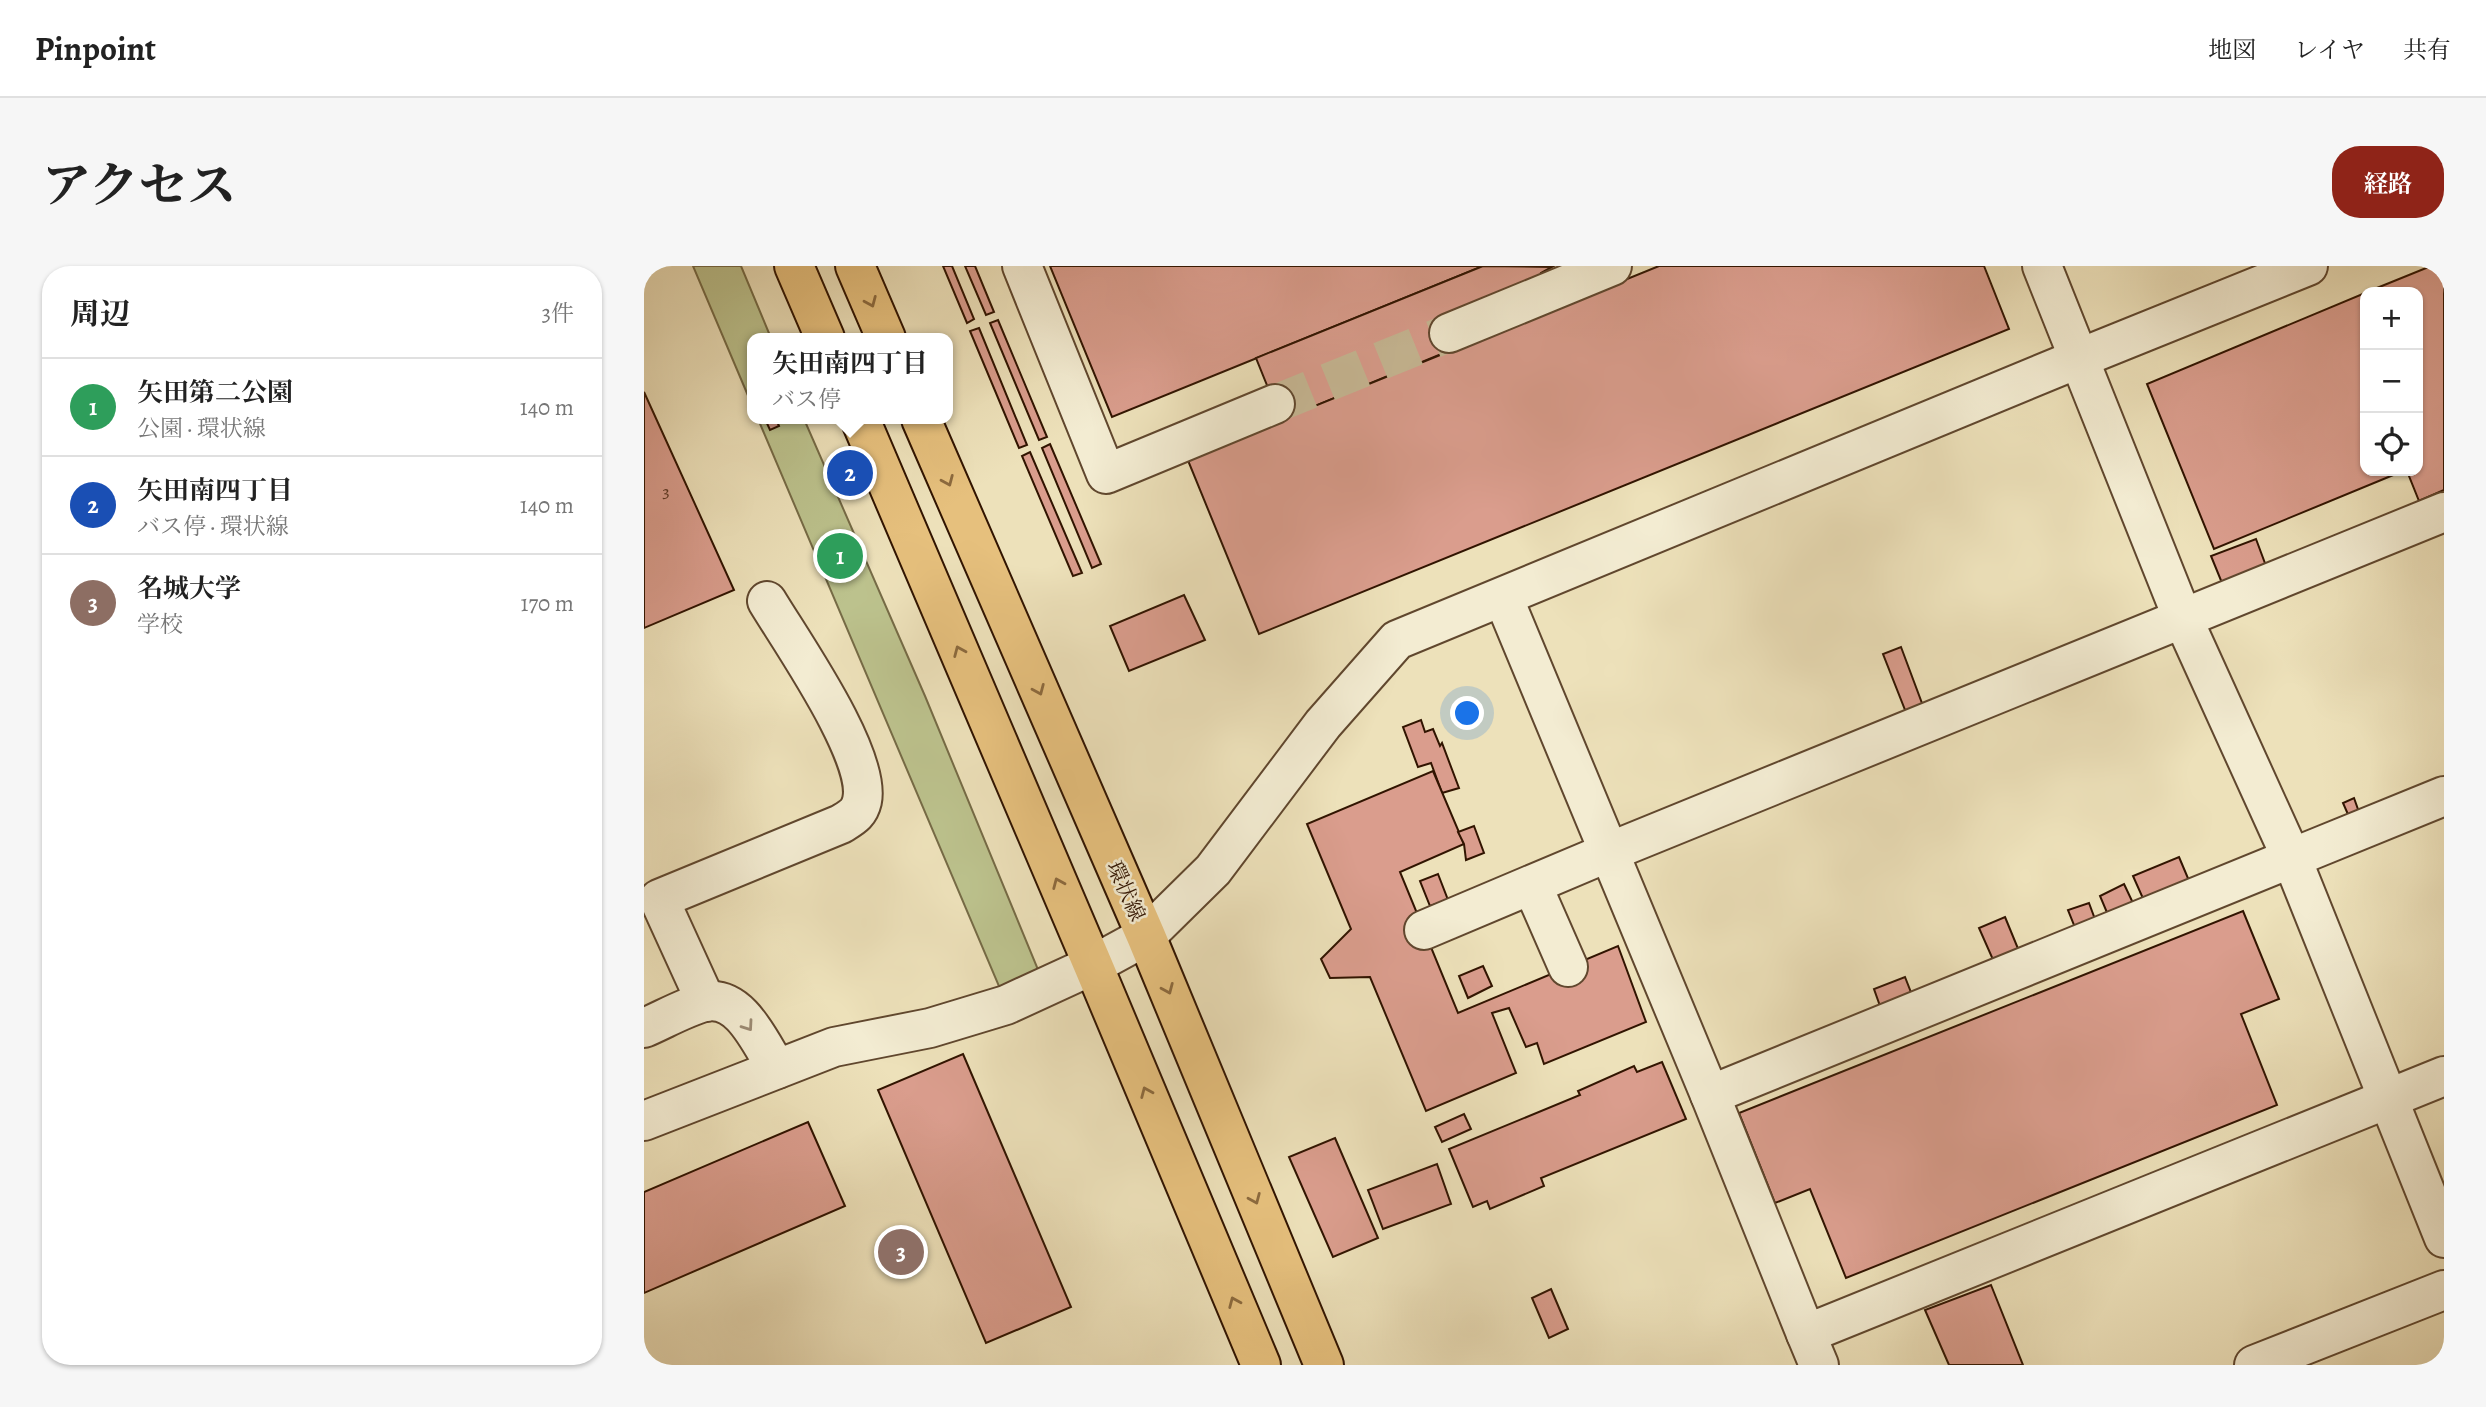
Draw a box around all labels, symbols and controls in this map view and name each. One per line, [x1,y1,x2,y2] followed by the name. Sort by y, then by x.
[35,26,156,71] text: Pinpoint
[2208,34,2256,66] text: 地図
[2294,34,2365,66] text: レイヤ
[2403,34,2451,66] text: 共有
[2332,146,2444,218] button: 経路
[42,152,237,219] text: アクセス
[2360,287,2423,476] map controls
[2360,287,2423,350] button: +
[70,294,130,334] text: 周辺
[862,295,876,307] one-way arrow
[541,298,574,329] text: 3件
[747,333,953,424] popup
[772,346,928,381] text: 矢田南四丁目
[2360,350,2423,413] button: −
[137,375,293,410] text: 矢田第二公園
[772,384,841,415] text: バス停
[89,392,97,423] text: 1
[520,392,574,423] text: 140 m
[137,413,266,444] text: 公園 · 環状線
[2360,413,2423,476] button: locate
[827,447,873,499] pin: 2
[137,473,293,508] text: 矢田南四丁目
[940,474,954,487] one-way arrow
[662,479,670,503] house number: 3
[87,490,99,521] text: 2
[520,490,574,521] text: 140 m
[137,511,289,542] text: バス停 · 環状線
[817,530,863,582] pin: 1
[137,571,241,606] text: 名城大学
[88,588,98,619] text: 3
[521,588,574,619] text: 170 m
[137,609,183,640] text: 学校
[953,646,967,658] one-way arrow
[1031,683,1045,695] one-way arrow
[1450,696,1484,730] your location
[1100,857,1152,925] street label: 環状線
[1052,877,1066,890] one-way arrow
[1159,982,1173,994] one-way arrow
[740,1018,752,1031] one-way arrow
[1141,1087,1155,1099] one-way arrow
[1247,1192,1261,1204] one-way arrow
[878,1226,924,1278] pin: 3
[1228,1297,1242,1309] one-way arrow

